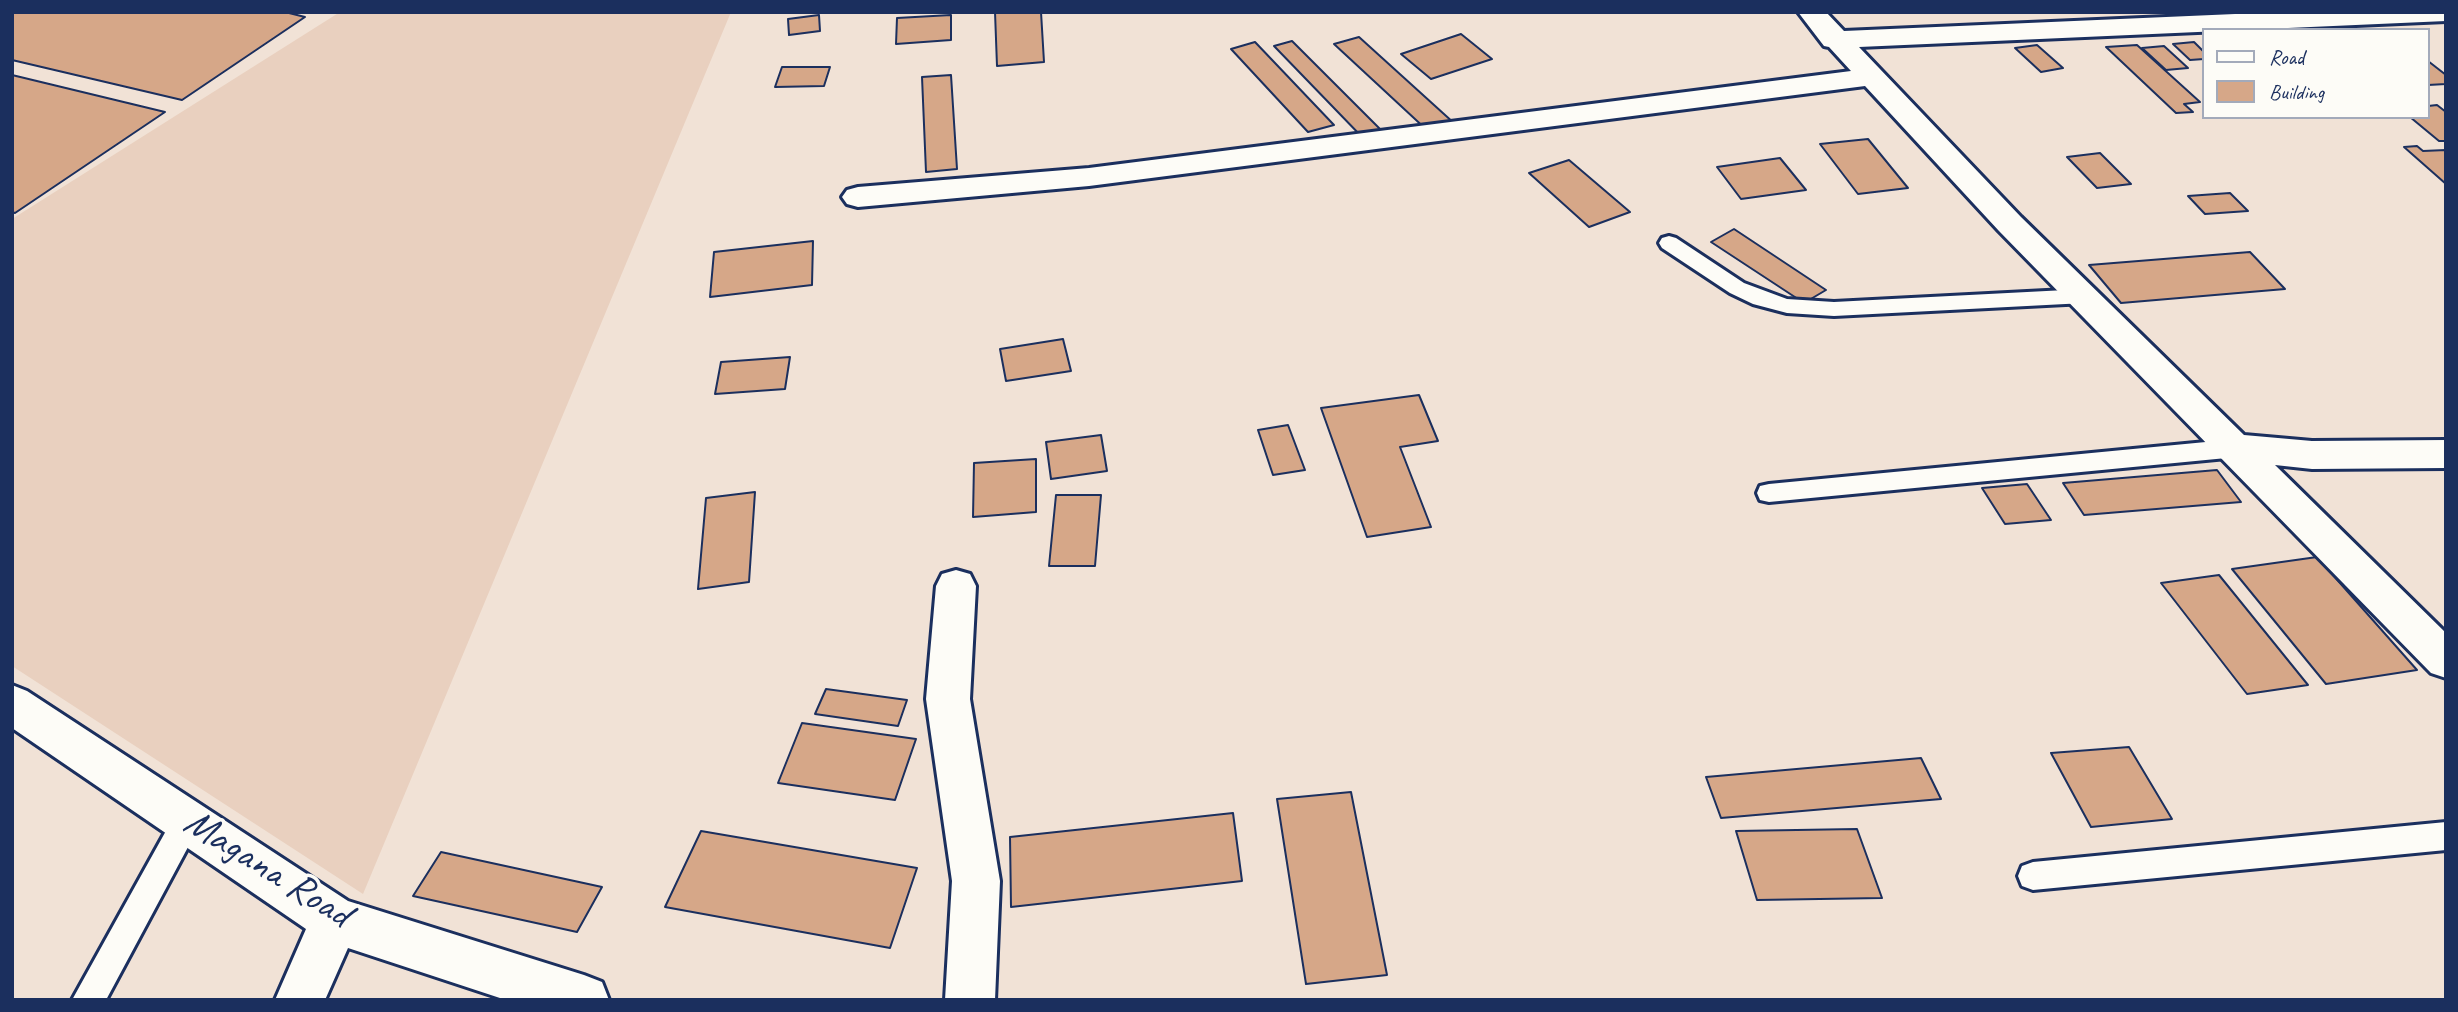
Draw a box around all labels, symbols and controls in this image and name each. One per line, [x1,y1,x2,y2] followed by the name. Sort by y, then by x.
[2202,28,2430,119] legend
[2269,44,2304,70] text: Road
[2269,79,2324,105] text: Building
[175,799,359,939] street label: Magana Road

